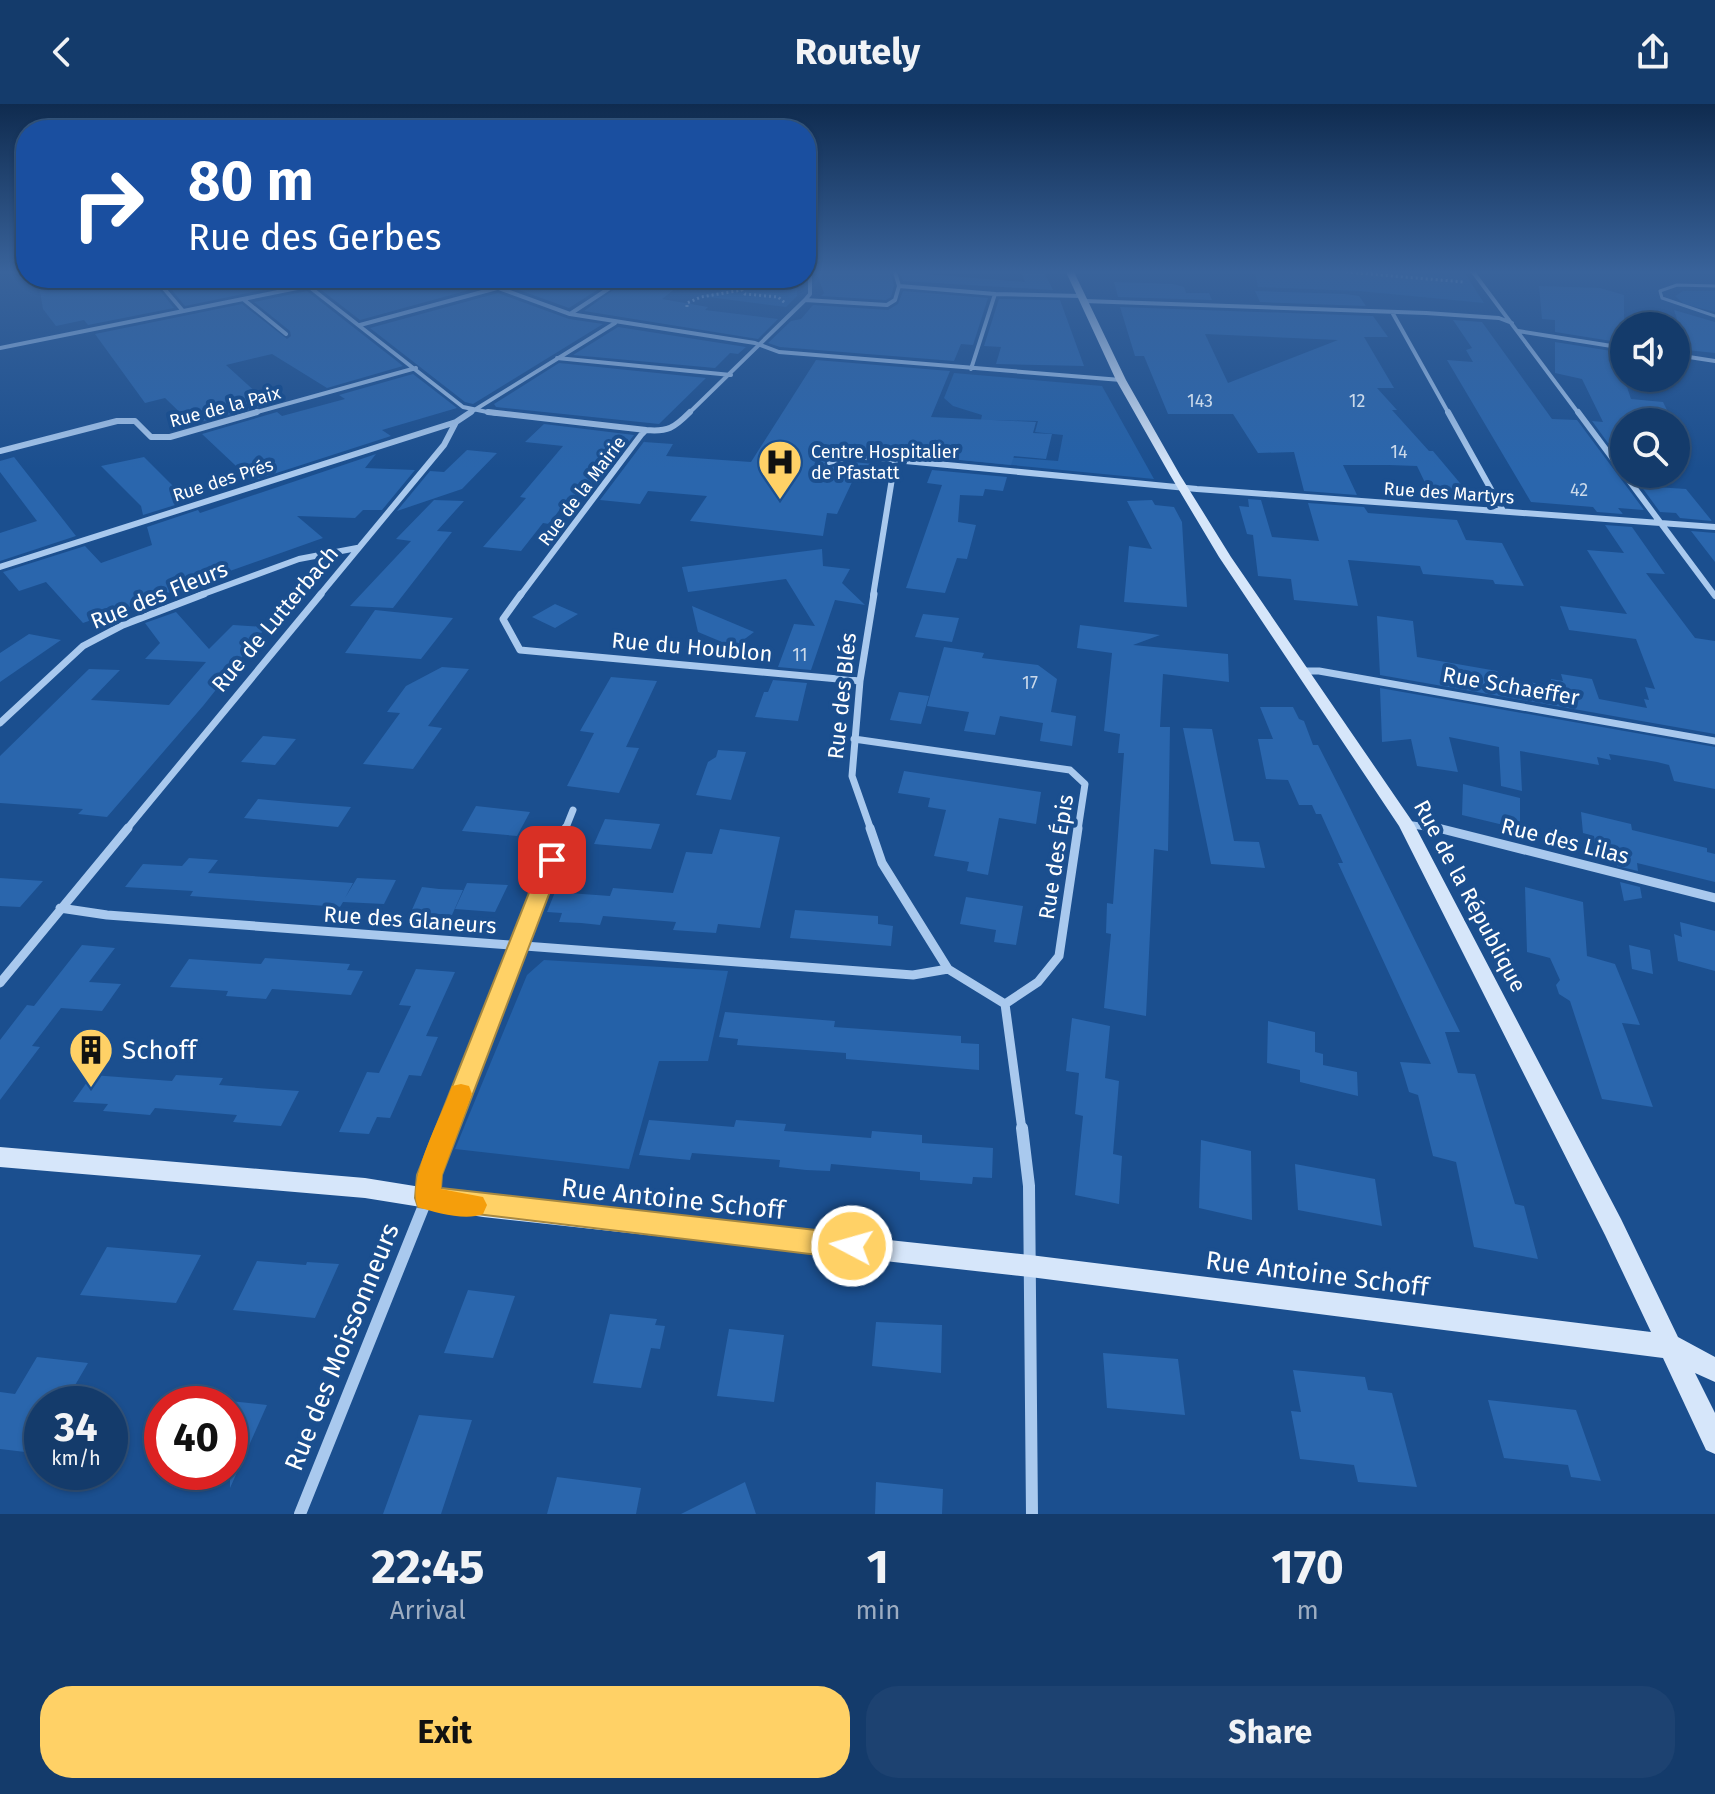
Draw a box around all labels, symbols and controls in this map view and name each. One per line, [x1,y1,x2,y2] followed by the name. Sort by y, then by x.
[40,30,84,74] icon: back
[795,30,920,74] text: Routely
[1631,30,1675,74] icon: share
[188,148,314,215] text: 80 m
[56,152,160,256] icon: right
[188,216,441,260] text: Rue des Gerbes
[1610,312,1690,488] map controls
[1610,312,1690,392] button: sound
[167,382,283,432] street label: Rue de la Paix
[1187,390,1213,412] house number: 143
[1349,390,1365,412] house number: 12
[1610,408,1690,488] button: search
[534,432,630,550] street label: Rue de la Mairie
[756,438,804,501] hospital icon: Centre Hospitalier de Pfastatt
[811,441,959,484] place label: Centre Hospitalier de Pfastatt
[1390,441,1408,463] house number: 14
[170,453,276,507] street label: Rue des Prés
[1383,477,1515,509] street label: Rue des Martyrs
[1570,479,1588,501] house number: 42
[206,540,344,698] street label: Rue de Lutterbach
[87,555,231,635] street label: Rue des Fleurs
[610,627,774,667] street label: Rue du Houblon
[822,631,862,761] street label: Rue des Blés
[792,644,808,666] house number: 11
[1441,661,1582,711] street label: Rue Schaeffer
[1022,672,1038,694] house number: 17
[1033,793,1079,921] street label: Rue des Épis
[1408,795,1532,997] street label: Rue de la République
[1498,812,1632,870] street label: Rue des Lilas
[518,826,586,894] pin
[530,838,574,882] icon: arrive
[323,900,497,940] street label: Rue des Glaneurs
[67,1026,115,1089] building icon: Schoff
[122,1035,199,1066] place label: Schoff
[560,1172,788,1226] street label: Rue Antoine Schoff
[810,1204,894,1288] position arrow
[278,1219,406,1475] street label: Rue des Moissonneurs
[1204,1245,1432,1303] street label: Rue Antoine Schoff
[144,1386,248,1490] speed limit sign: 40
[54,1404,98,1452] text: 34
[51,1446,101,1470] text: km/h
[371,1538,484,1596] text: 22:45
[867,1538,889,1596] text: 1
[1272,1538,1344,1596] text: 170
[390,1595,466,1626] text: Arrival
[856,1595,900,1626] text: min
[1297,1595,1319,1626] text: m
[40,1686,850,1778] button: Exit
[866,1686,1675,1778] button: Share

